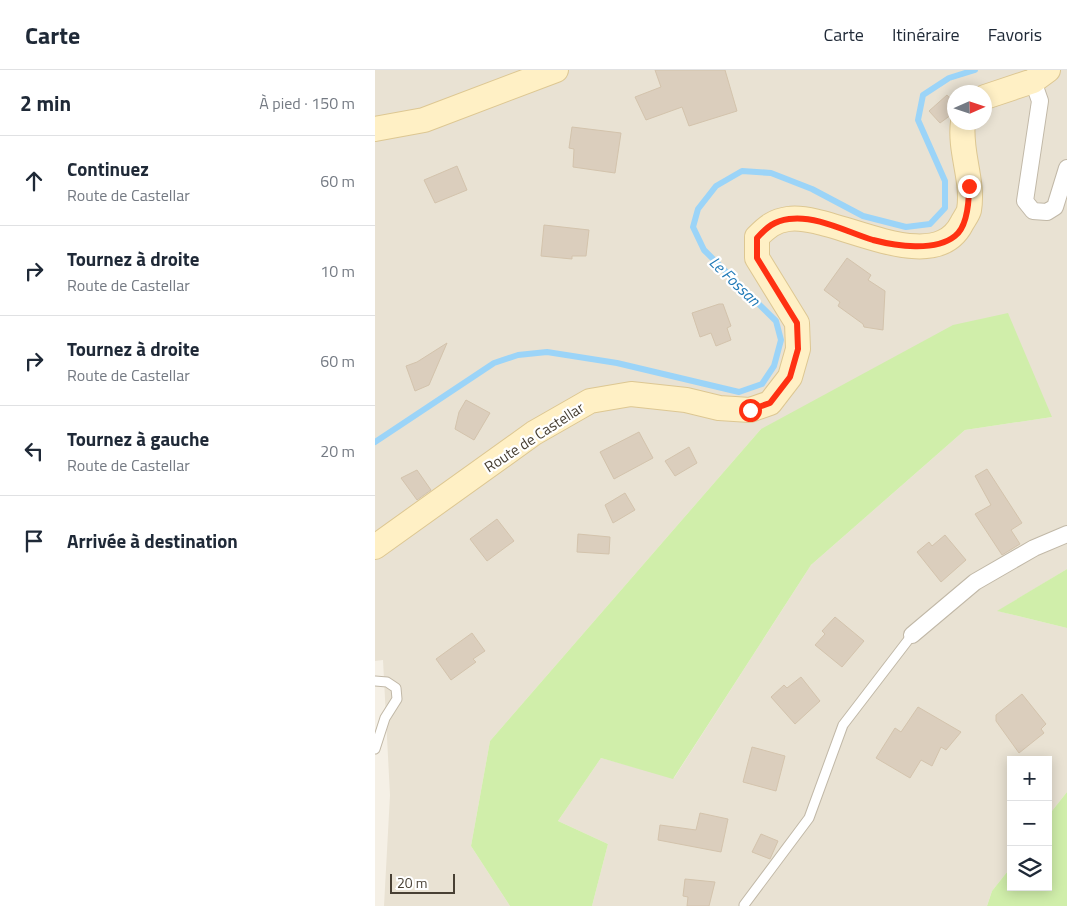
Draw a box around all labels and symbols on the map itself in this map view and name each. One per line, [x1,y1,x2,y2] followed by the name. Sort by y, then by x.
[947,85,992,130] north arrow
[958,175,981,198] route end
[704,251,767,312] water label: Le Fossan
[479,396,589,478] street label: Route de Castellar
[739,399,762,422] route start
[390,871,455,894] scale bar

